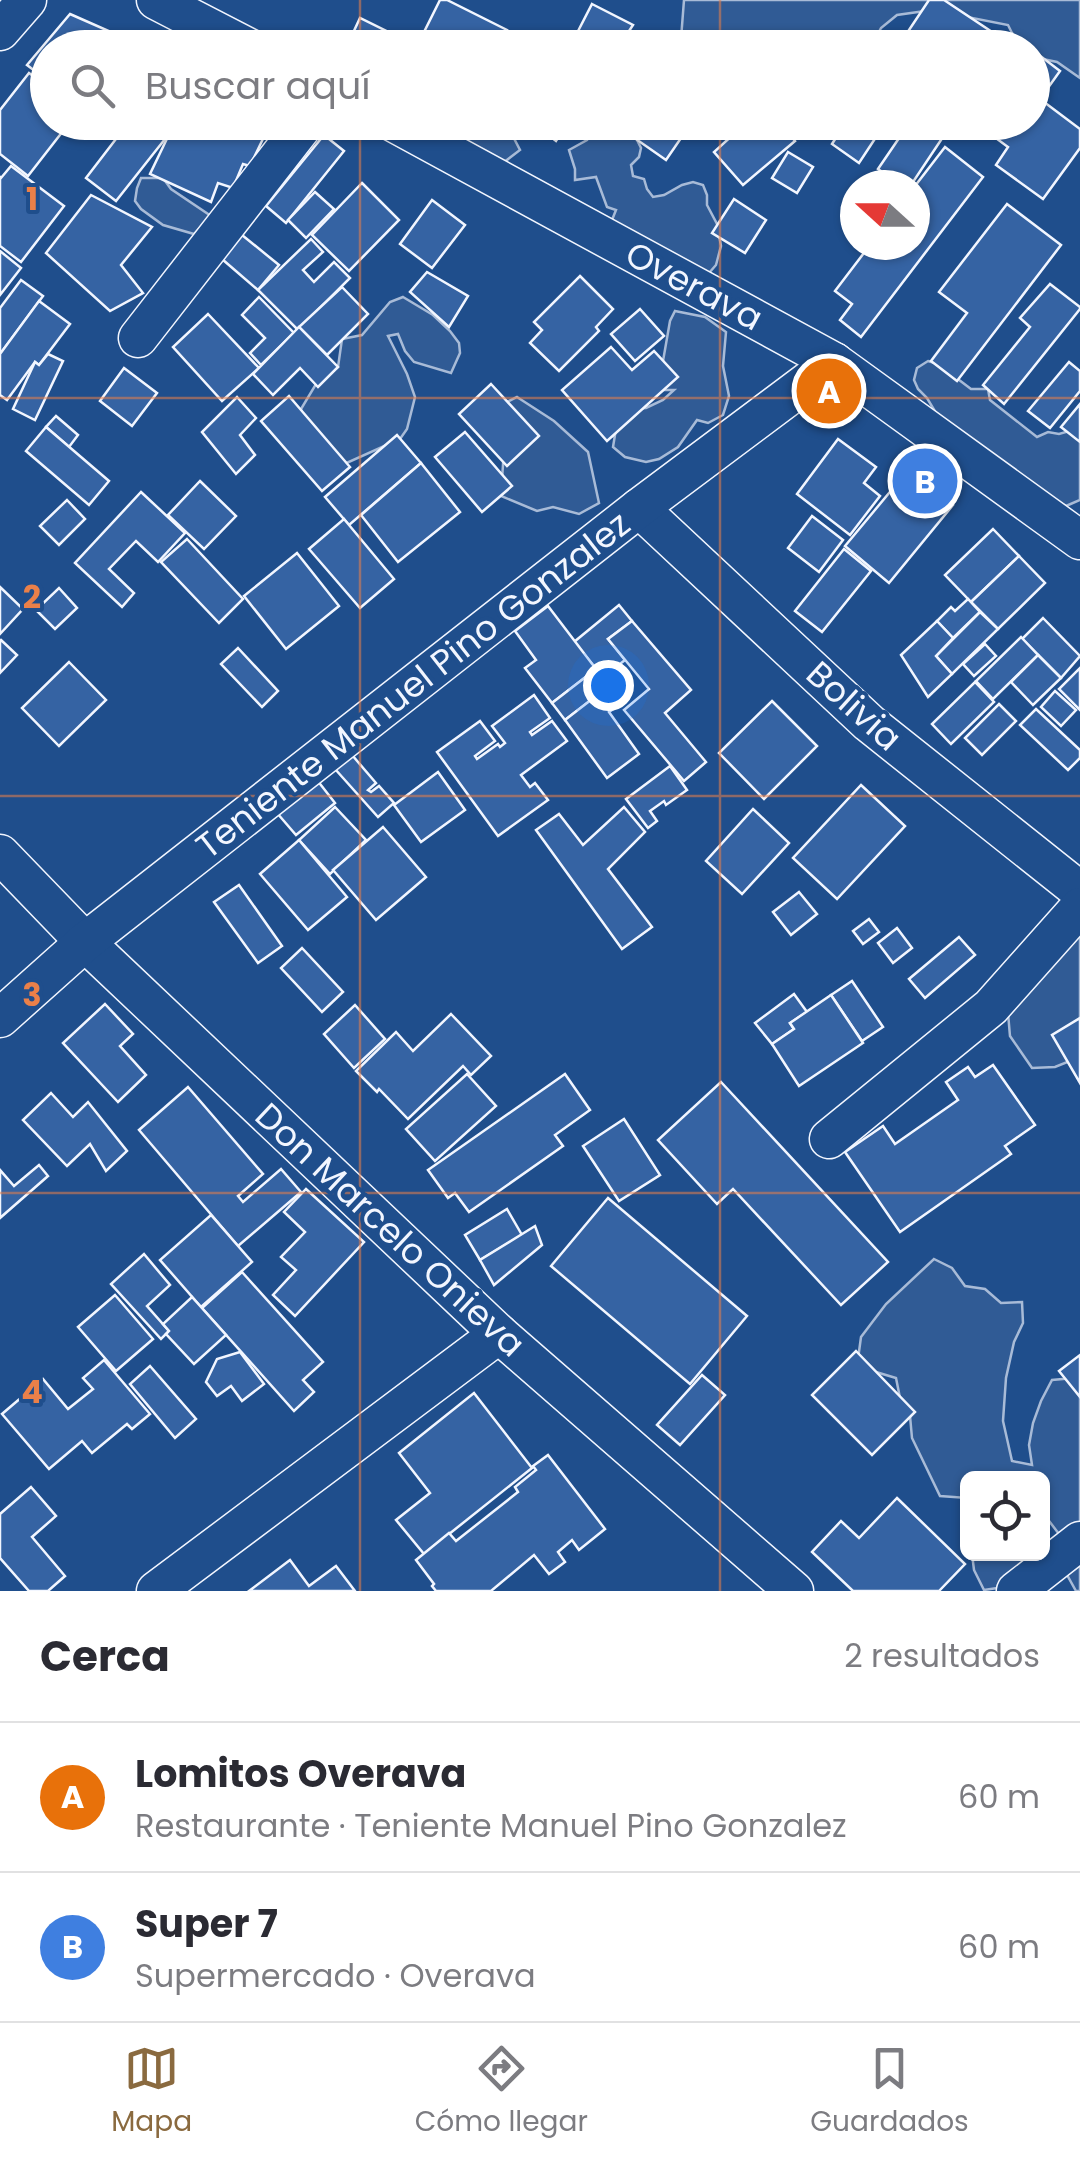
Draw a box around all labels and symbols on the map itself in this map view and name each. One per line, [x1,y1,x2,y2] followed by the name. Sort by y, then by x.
[840,170,930,260] north arrow
[26,176,38,221] text: 1
[617,229,771,342] street label: Overava
[796,354,862,428] pin: A
[892,444,958,518] pin: B
[185,499,640,870] street label: Teniente Manuel Pino Gonzalez
[23,574,41,619] text: 2
[796,650,913,762] street label: Bolivia
[583,660,634,711] your location
[22,972,42,1017] text: 3
[245,1091,536,1368] street label: Don Marcelo Onieva
[21,1369,43,1414] text: 4

